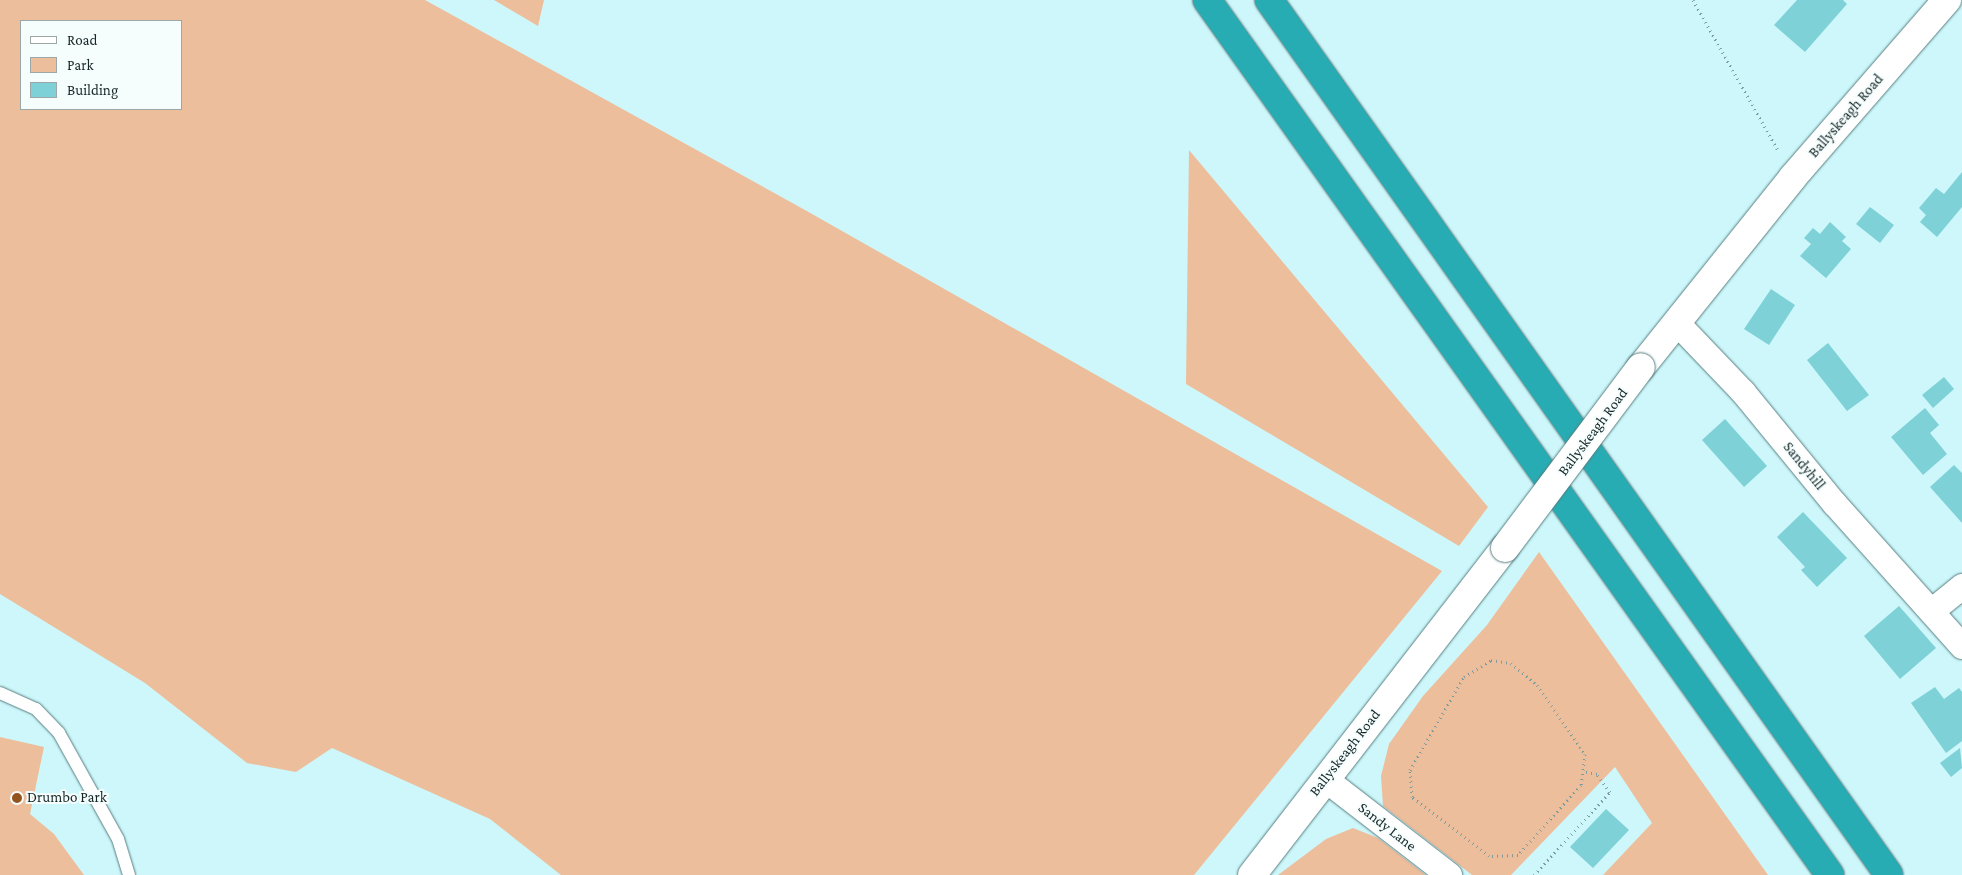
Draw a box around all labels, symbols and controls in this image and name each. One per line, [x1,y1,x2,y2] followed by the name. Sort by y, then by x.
[20,20,182,110] legend
[67,32,97,48] text: Road
[67,57,94,73] text: Park
[1805,71,1887,161] street label: Ballyskeagh Road
[67,82,118,98] text: Building
[1554,385,1632,479] street label: Ballyskeagh Road
[1779,438,1829,494] street label: Sandyhill
[1306,706,1384,800] street label: Ballyskeagh Road
[27,789,107,807] place label: Drumbo Park
[11,792,23,804] marker: Drumbo Park
[1354,799,1420,855] street label: Sandy Lane

